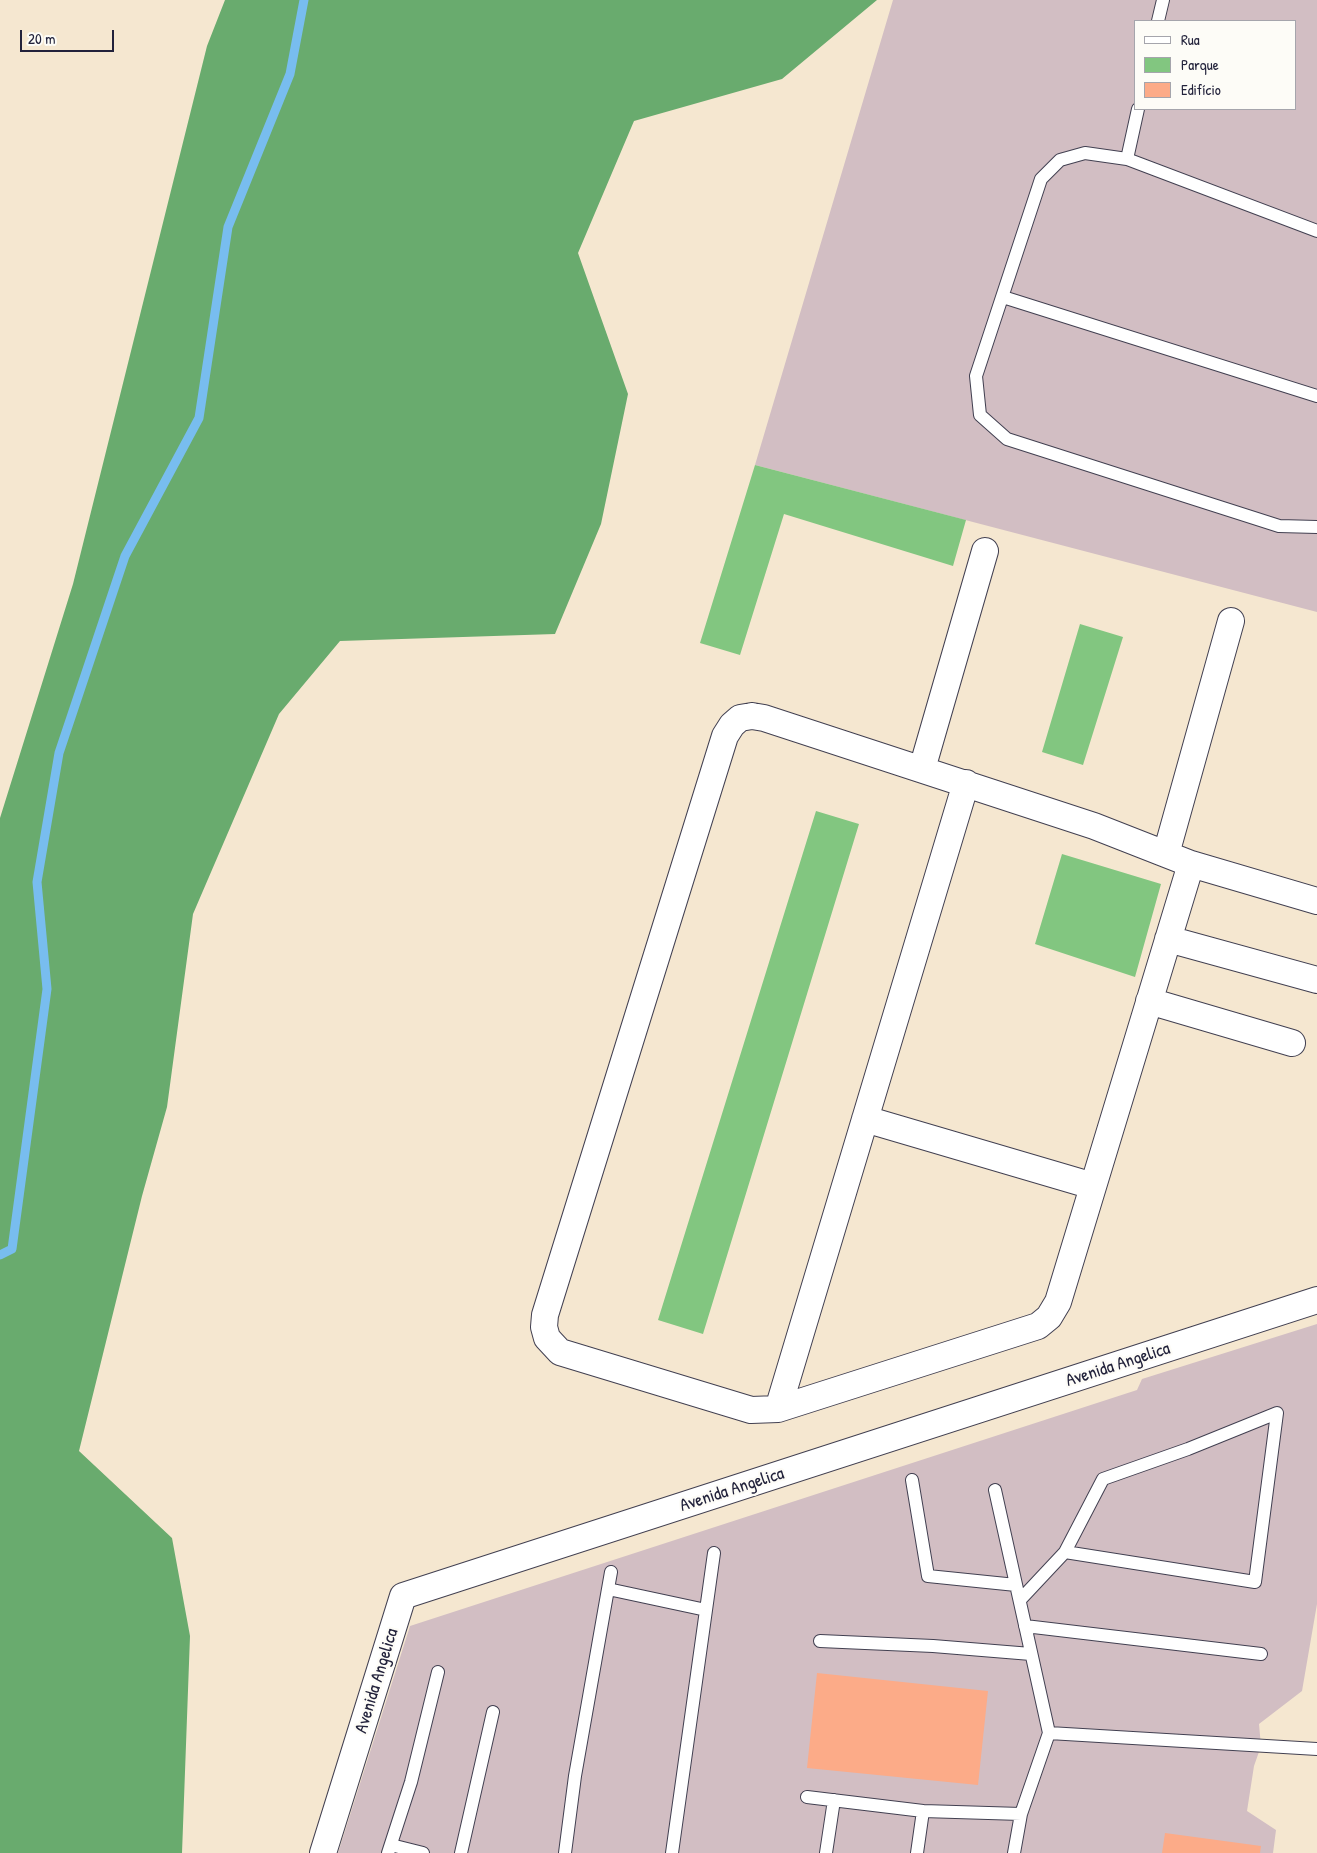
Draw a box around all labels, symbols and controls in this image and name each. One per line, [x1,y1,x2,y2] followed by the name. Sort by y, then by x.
[22,20,116,52] scale bar
[1134,20,1297,110] legend
[28,28,55,49] text: 20 m
[1181,29,1200,50] text: Rua
[1181,54,1219,75] text: Parque
[1181,79,1221,100] text: Edifício
[1063,1338,1173,1392] street label: Avenida Angelica
[677,1463,787,1517] street label: Avenida Angelica
[351,1626,403,1736] street label: Avenida Angelica

